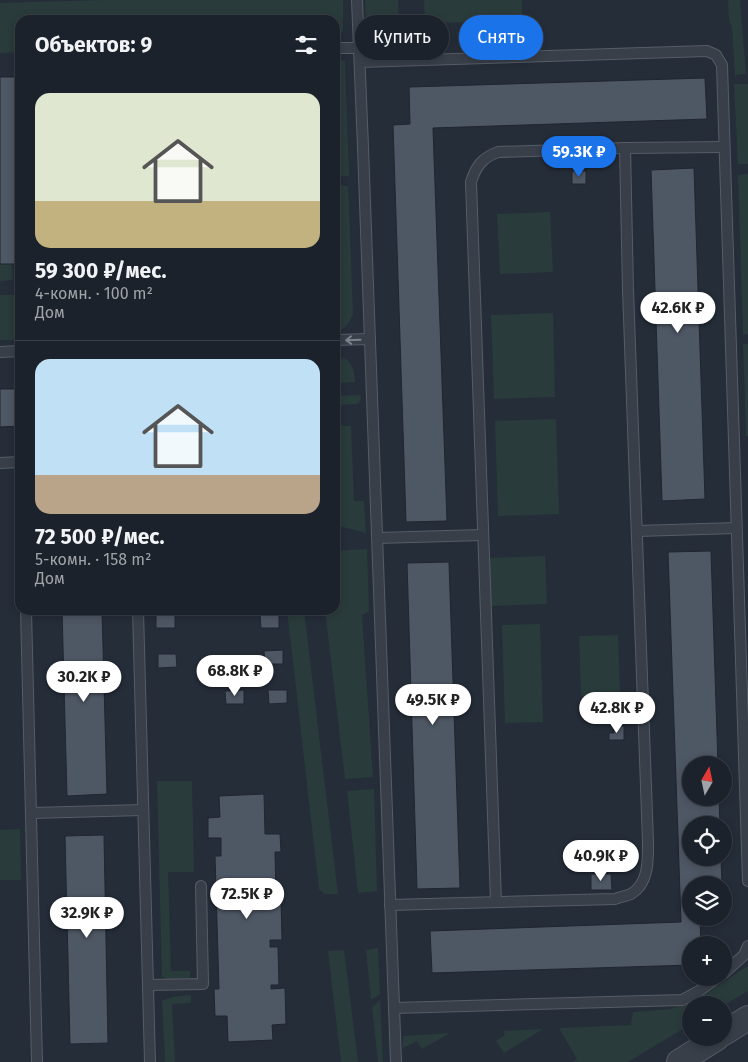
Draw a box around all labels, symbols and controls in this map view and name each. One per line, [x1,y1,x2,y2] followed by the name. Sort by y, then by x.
[355,15,449,60] chip: Купить
[459,15,543,60] chip: Снять
[292,31,320,59] icon: filters
[35,32,152,58] text: Объектов: 9
[133,126,223,216] icon: home
[533,136,625,178] pin: 59.3K ₽
[552,142,606,161] text: 59.3K ₽
[35,258,167,284] text: 59 300 ₽/мес.
[35,284,153,303] text: 4-комн. · 100 m²
[632,292,724,334] pin: 42.6K ₽
[651,298,705,317] text: 42.6K ₽
[35,303,65,322] text: Дом
[345,335,361,345] one-way arrow
[133,391,223,481] icon: home
[35,524,165,550] text: 72 500 ₽/мес.
[35,550,151,569] text: 5-комн. · 158 m²
[35,569,65,588] text: Дом
[189,654,281,697] pin: 68.8K ₽
[38,660,130,703] pin: 30.2K ₽
[208,661,262,680] text: 68.8K ₽
[57,667,111,686] text: 30.2K ₽
[387,684,479,726] pin: 49.5K ₽
[406,690,460,709] text: 49.5K ₽
[571,692,663,734] pin: 42.8K ₽
[590,698,644,717] text: 42.8K ₽
[682,756,732,806] north arrow
[682,756,732,1046] map controls
[682,816,732,866] button: locate
[555,840,647,882] pin: 40.9K ₽
[574,846,628,865] text: 40.9K ₽
[682,876,732,926] button: layers
[201,878,293,920] pin: 72.5K ₽
[221,884,273,903] text: 72.5K ₽
[41,896,133,939] pin: 32.9K ₽
[61,903,113,922] text: 32.9K ₽
[682,936,732,986] button: +
[682,996,732,1046] button: −

